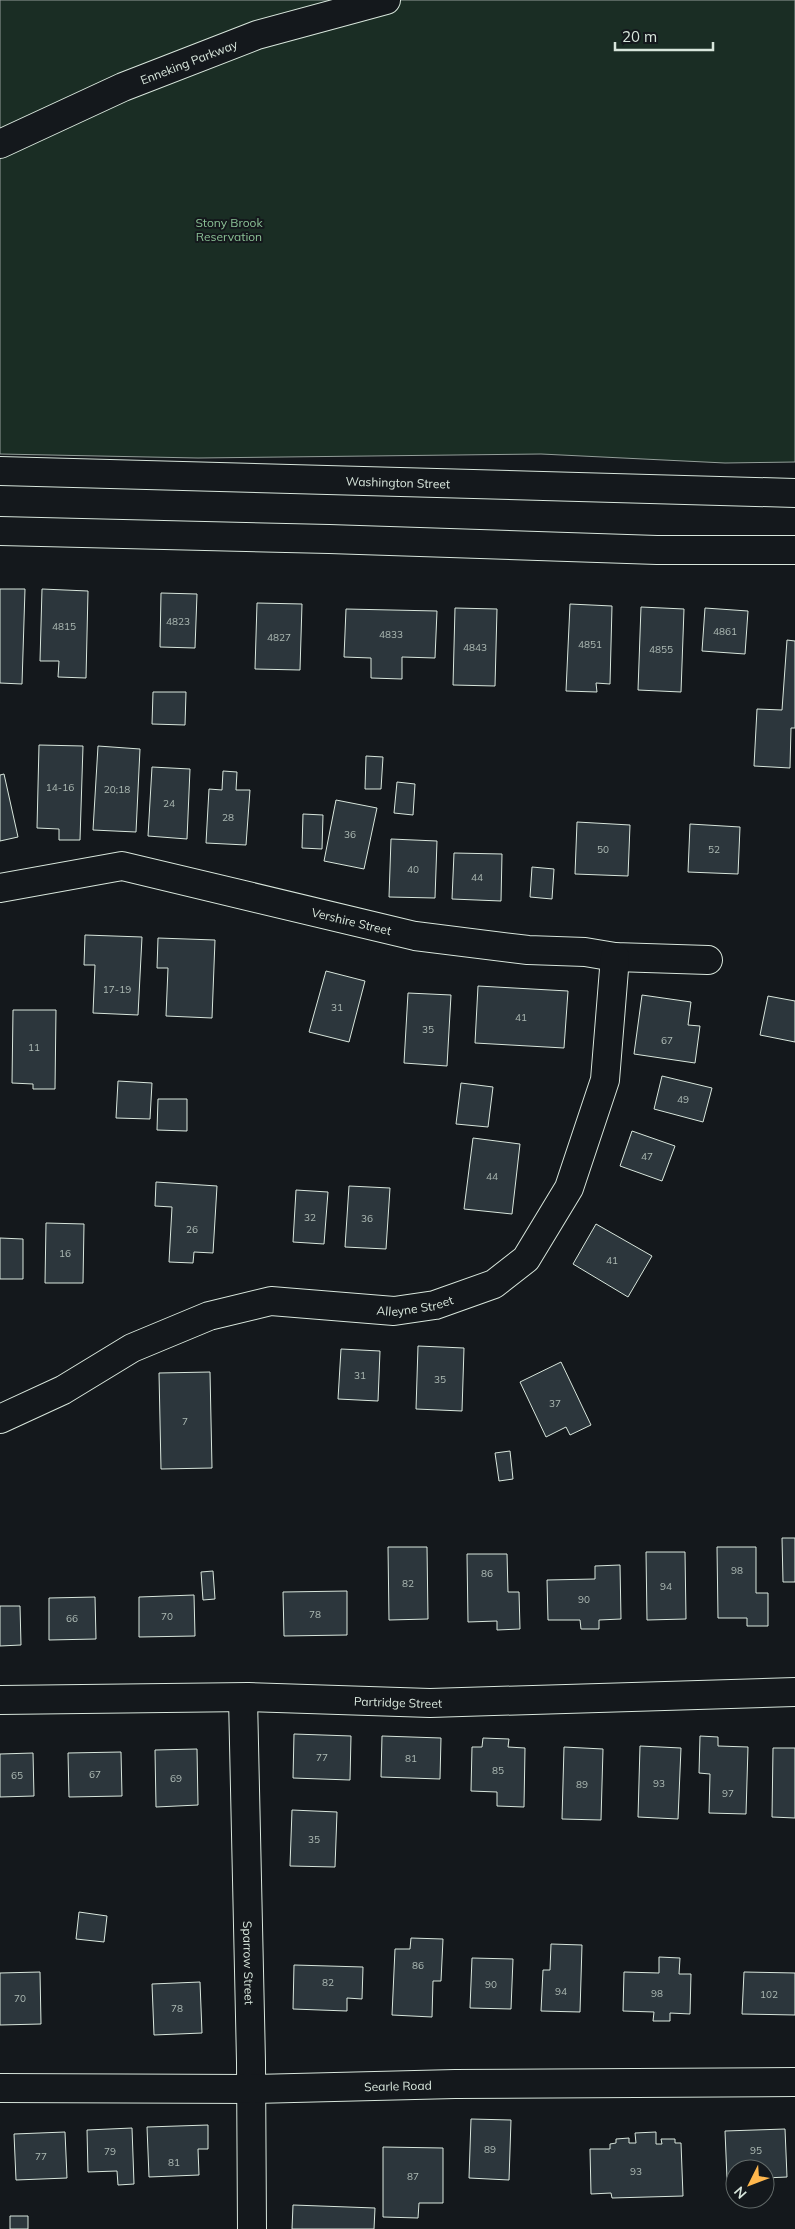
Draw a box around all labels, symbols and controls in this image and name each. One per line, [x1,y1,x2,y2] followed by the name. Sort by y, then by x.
[615,20,712,52] scale bar
[622,27,657,46] text: 20 m
[138,36,240,87] street label: Enneking Parkway
[195,215,263,244] park label: Stony Brook Reservation
[345,473,450,491] street label: Washington Street
[166,615,190,628] house number: 4823
[52,620,76,633] house number: 4815
[713,625,737,638] house number: 4861
[379,628,403,641] house number: 4833
[267,631,291,644] house number: 4827
[578,638,602,651] house number: 4851
[463,641,487,654] house number: 4843
[649,643,673,656] house number: 4855
[46,781,74,794] house number: 14-16
[104,783,130,796] house number: 20;18
[163,797,175,810] house number: 24
[222,811,234,824] house number: 28
[344,828,356,841] house number: 36
[597,843,609,856] house number: 50
[708,843,720,856] house number: 52
[407,863,419,876] house number: 40
[471,871,483,884] house number: 44
[310,904,393,938] street label: Vershire Street
[103,983,131,996] house number: 17-19
[331,1001,343,1014] house number: 31
[515,1011,527,1024] house number: 41
[422,1023,434,1036] house number: 35
[661,1034,673,1047] house number: 67
[28,1041,40,1054] house number: 11
[677,1093,689,1106] house number: 49
[641,1150,653,1163] house number: 47
[486,1170,498,1183] house number: 44
[304,1211,316,1224] house number: 32
[361,1212,373,1225] house number: 36
[186,1223,198,1236] house number: 26
[59,1247,71,1260] house number: 16
[606,1254,618,1267] house number: 41
[376,1292,455,1319] street label: Alleyne Street
[354,1369,366,1382] house number: 31
[434,1373,446,1386] house number: 35
[549,1397,561,1410] house number: 37
[182,1415,188,1428] house number: 7
[731,1564,743,1577] house number: 98
[481,1567,493,1580] house number: 86
[402,1577,414,1590] house number: 82
[660,1580,672,1593] house number: 94
[578,1593,590,1606] house number: 90
[309,1608,321,1621] house number: 78
[161,1610,173,1623] house number: 70
[66,1612,78,1625] house number: 66
[354,1693,442,1711] street label: Partridge Street
[316,1751,328,1764] house number: 77
[405,1752,417,1765] house number: 81
[492,1764,504,1777] house number: 85
[89,1768,101,1781] house number: 67
[11,1769,23,1782] house number: 65
[170,1772,182,1785] house number: 69
[653,1777,665,1790] house number: 93
[576,1778,588,1791] house number: 89
[722,1787,734,1800] house number: 97
[308,1833,320,1846] house number: 35
[240,1921,257,2005] street label: Sparrow Street
[412,1959,424,1972] house number: 86
[322,1976,334,1989] house number: 82
[485,1978,497,1991] house number: 90
[555,1985,567,1998] house number: 94
[651,1987,663,2000] house number: 98
[760,1988,778,2001] house number: 102
[14,1992,26,2005] house number: 70
[171,2002,183,2015] house number: 78
[364,2077,432,2094] street label: Searle Road
[484,2143,496,2156] house number: 89
[750,2144,762,2157] house number: 95
[104,2145,116,2158] house number: 79
[35,2150,47,2163] house number: 77
[168,2156,180,2169] house number: 81
[725,2159,775,2209] north arrow
[630,2165,642,2178] house number: 93
[407,2170,419,2183] house number: 87
[730,2183,751,2203] text: N

